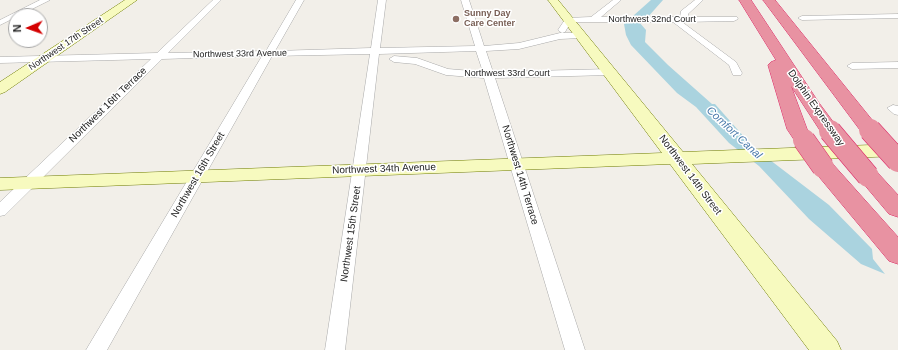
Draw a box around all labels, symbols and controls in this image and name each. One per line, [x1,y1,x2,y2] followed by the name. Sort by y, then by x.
[8,8,48,48] north arrow
[464,9,515,30] place label: Sunny Day Care Center
[451,14,461,24] marker: Sunny Day Care Center
[27,15,105,73] street label: Northwest 17th Street
[608,15,696,25] street label: Northwest 32nd Court
[11,24,23,33] text: N
[193,48,287,60] street label: Northwest 33rd Avenue
[67,65,149,145] street label: Northwest 16th Terrace
[785,67,847,149] street label: Dolphin Expressway
[464,69,550,79] street label: Northwest 33rd Court
[704,104,764,162] water label: Comfort Canal
[499,124,541,226] street label: Northwest 14th Terrace
[169,130,227,220] street label: Northwest 16th Street
[656,133,724,217] street label: Northwest 14th Street
[332,161,436,177] street label: Northwest 34th Avenue
[338,185,364,283] street label: Northwest 15th Street

